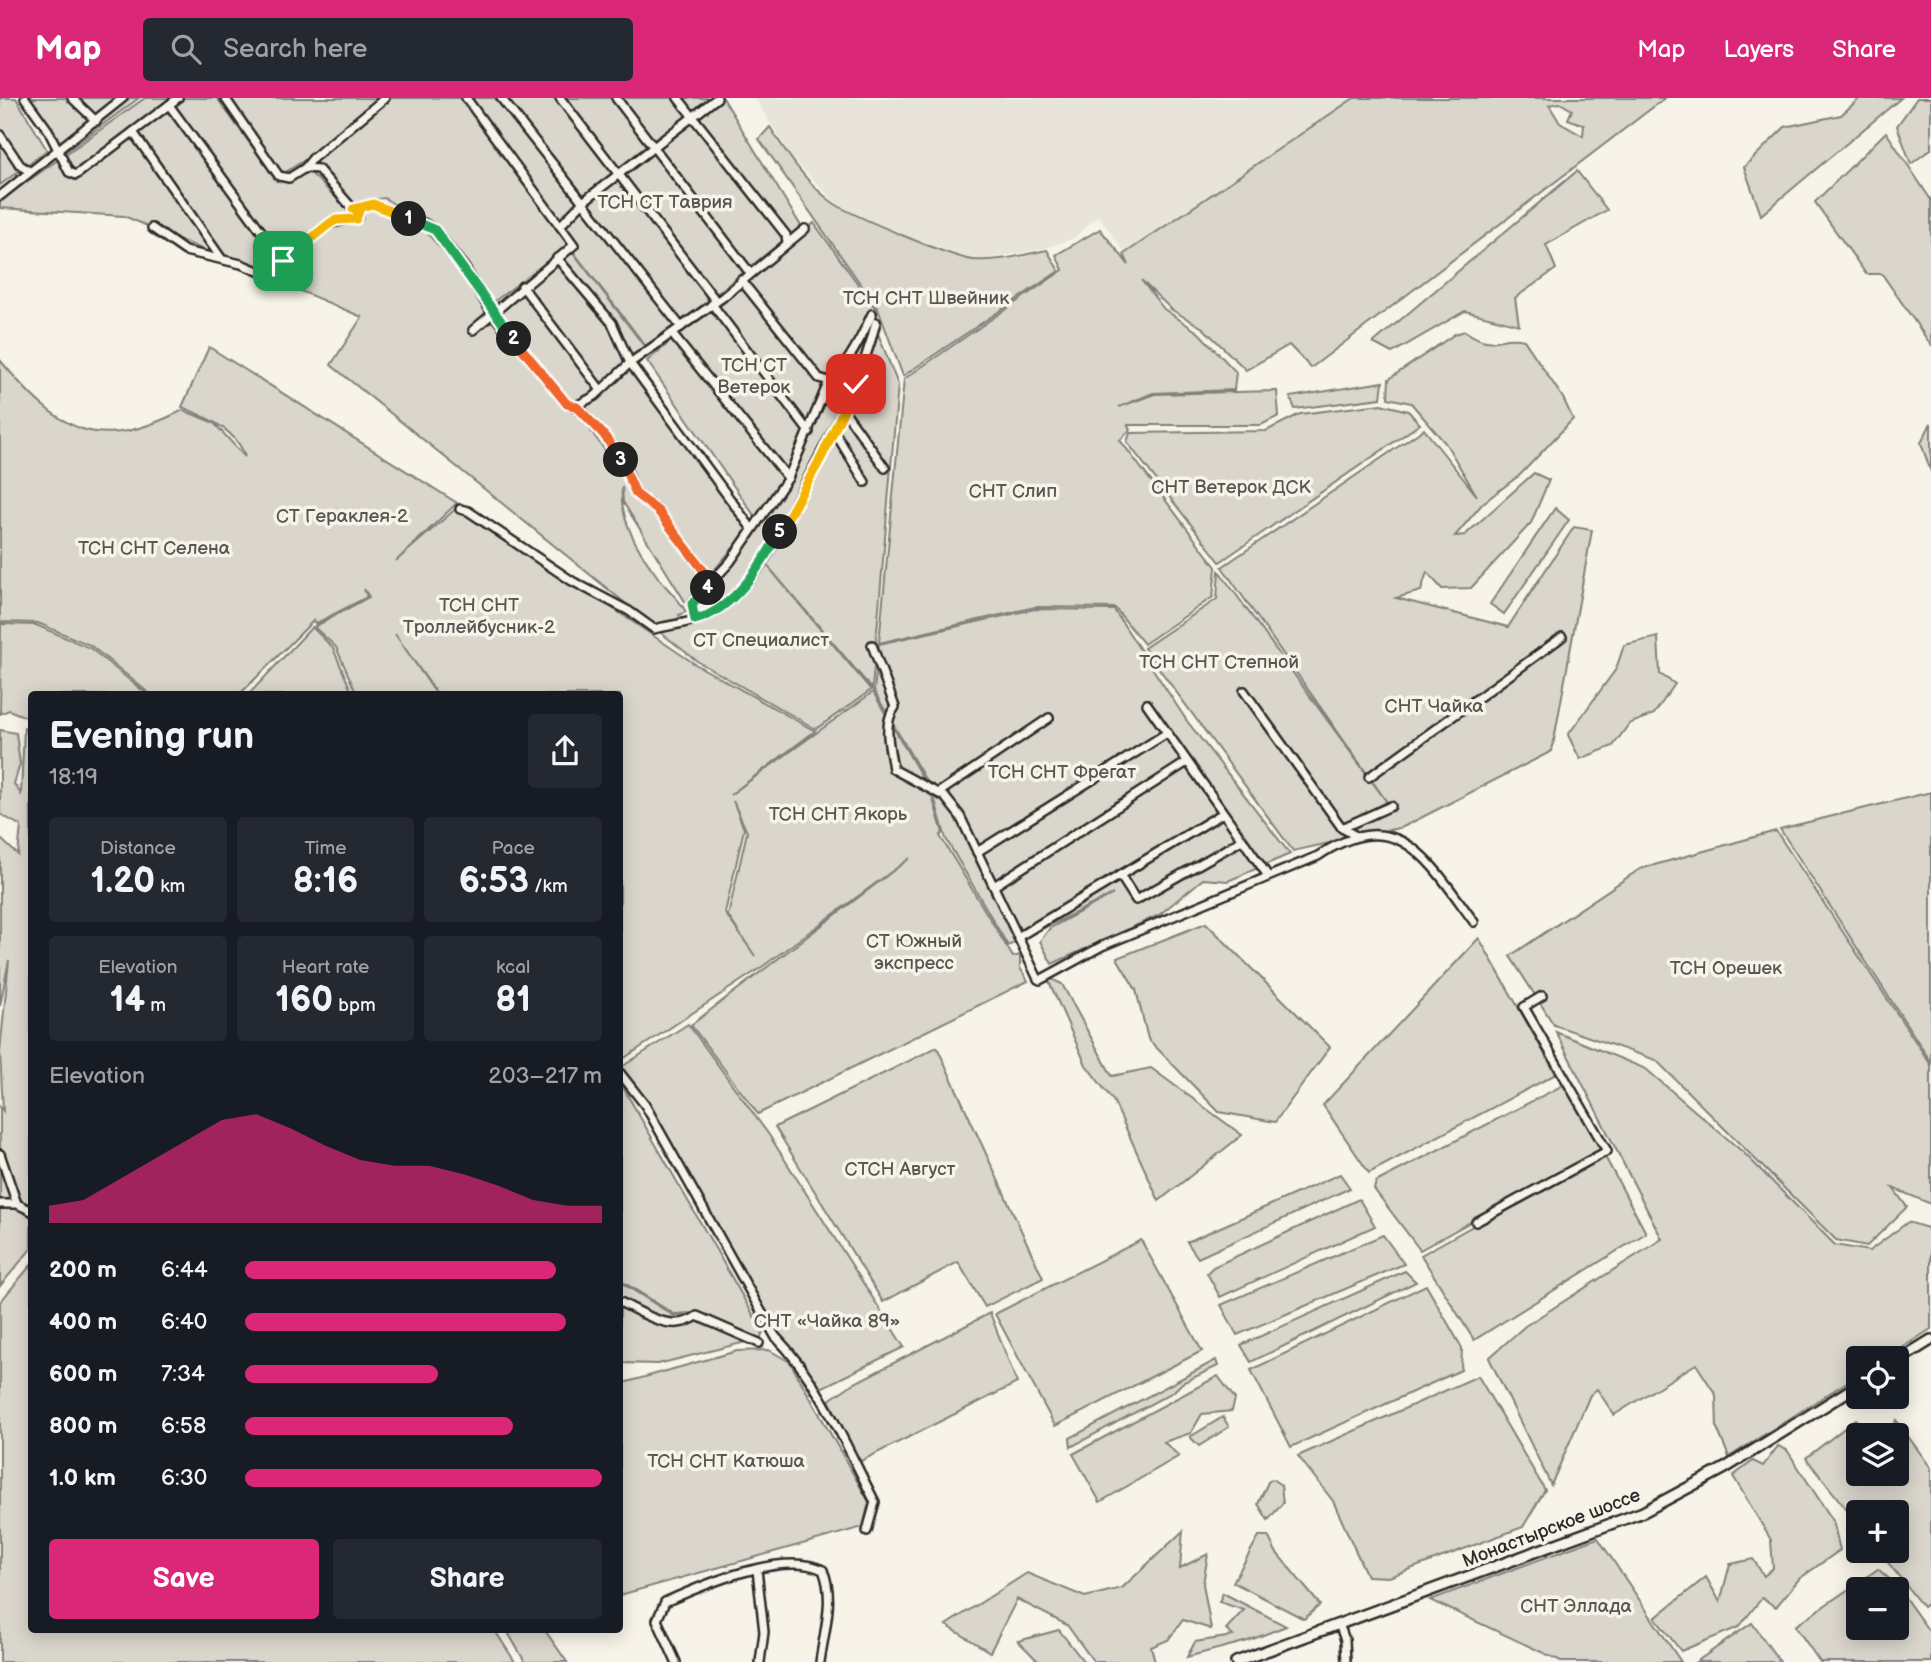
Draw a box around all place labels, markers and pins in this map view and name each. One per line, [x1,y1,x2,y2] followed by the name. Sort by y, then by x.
[392,202,426,236] pin: 1
[253,231,313,291] pin
[496,322,532,356] pin: 2
[826,354,886,414] pin
[604,442,638,478] pin: 3
[762,514,798,550] pin: 5
[690,570,726,606] pin: 4

